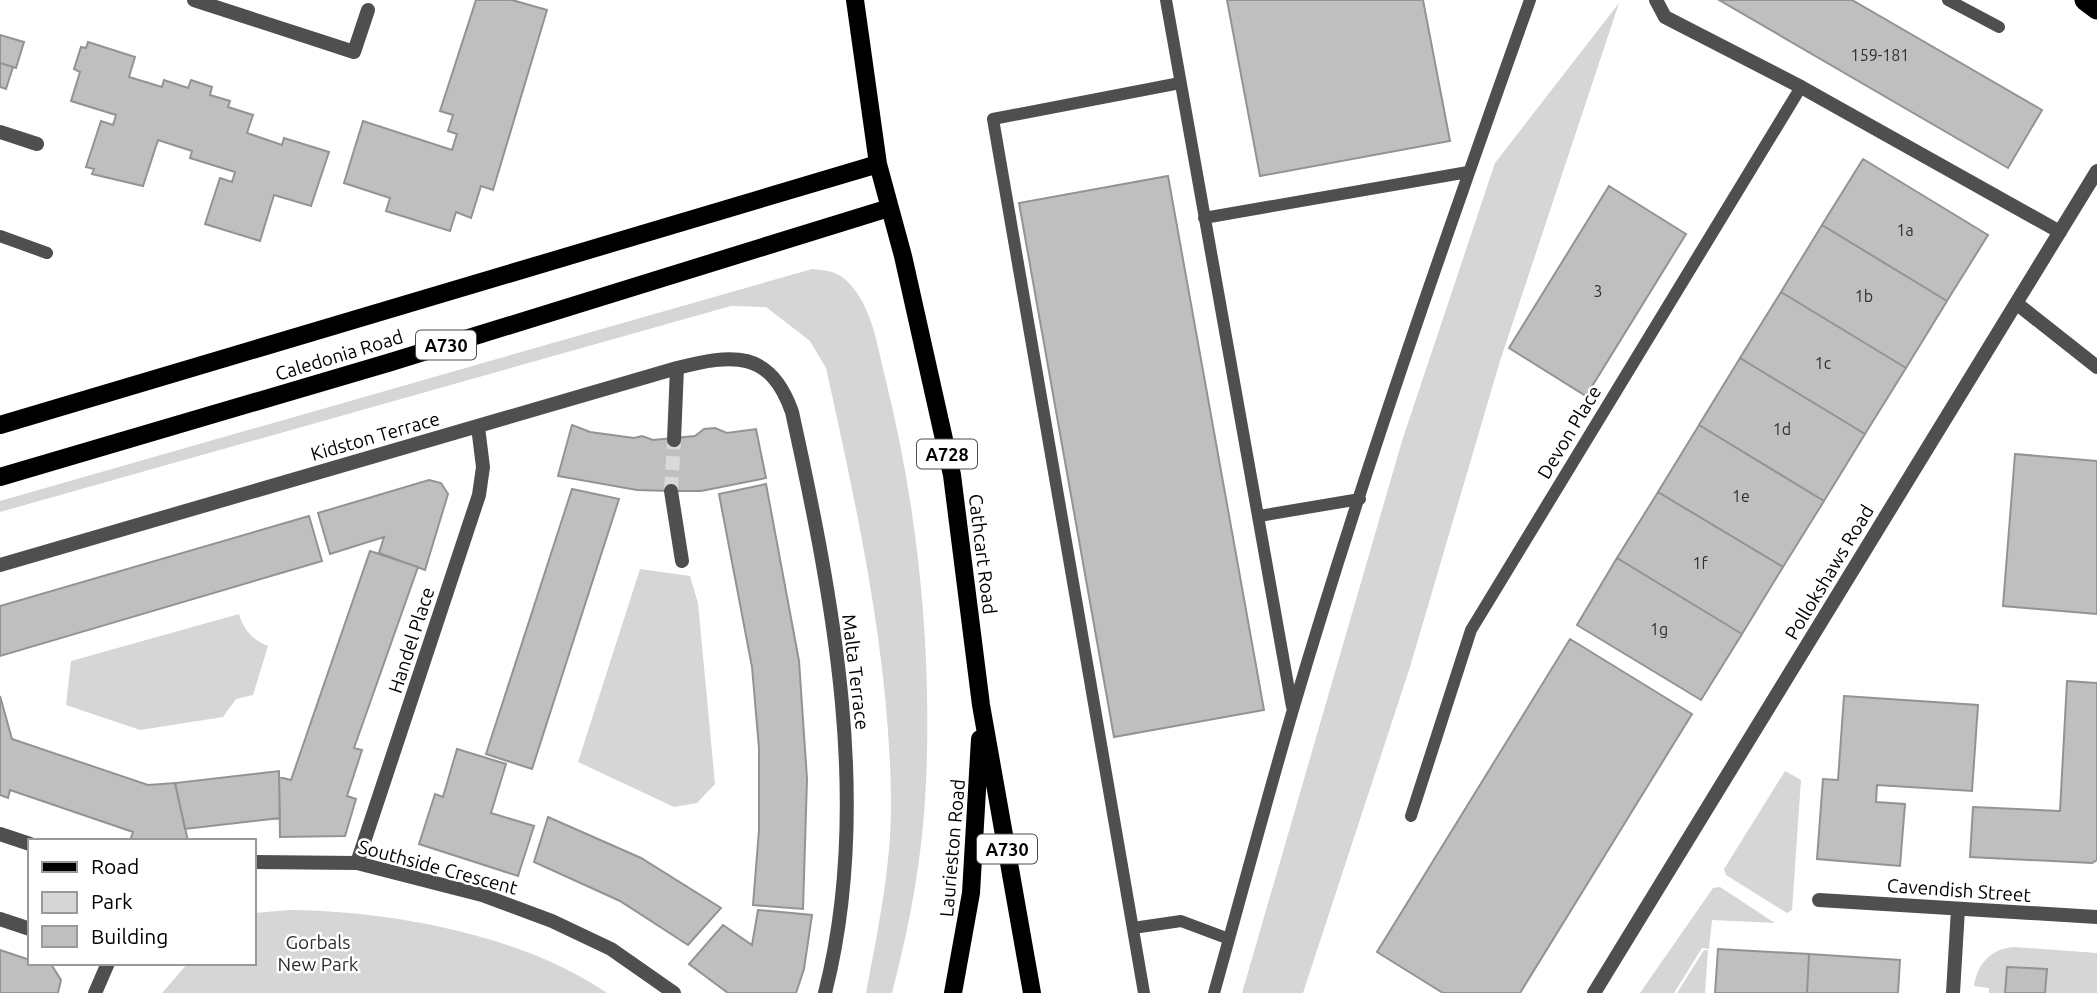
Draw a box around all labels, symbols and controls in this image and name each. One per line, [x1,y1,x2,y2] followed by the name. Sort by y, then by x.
[1851,46,1909,64] house number: 159-181
[1896,221,1914,239] house number: 1a
[1593,282,1603,300] house number: 3
[1855,287,1873,305] house number: 1b
[272,325,406,385] street label: Caledonia Road
[416,330,476,360] road number: A730
[1815,354,1832,372] house number: 1c
[1533,381,1605,483] street label: Devon Place
[308,407,442,465] street label: Kidston Terrace
[1773,420,1791,438] house number: 1d
[917,440,977,468] road number: A728
[1732,487,1750,505] house number: 1e
[965,493,1001,615] street label: Cathcart Road
[1780,501,1878,643] street label: Pollokshaws Road
[1692,554,1708,572] house number: 1f
[384,584,438,696] street label: Handel Place
[838,613,874,731] street label: Malta Terrace
[1650,620,1668,638] house number: 1g
[935,778,969,918] street label: Laurieston Road
[977,834,1037,864] road number: A730
[356,835,521,899] street label: Southside Crescent
[28,839,256,965] legend
[91,854,139,878] text: Road
[1886,874,2032,906] street label: Cavendish Street
[91,889,133,913] text: Park
[91,924,168,948] text: Building
[278,931,359,975] park label: Gorbals New Park

